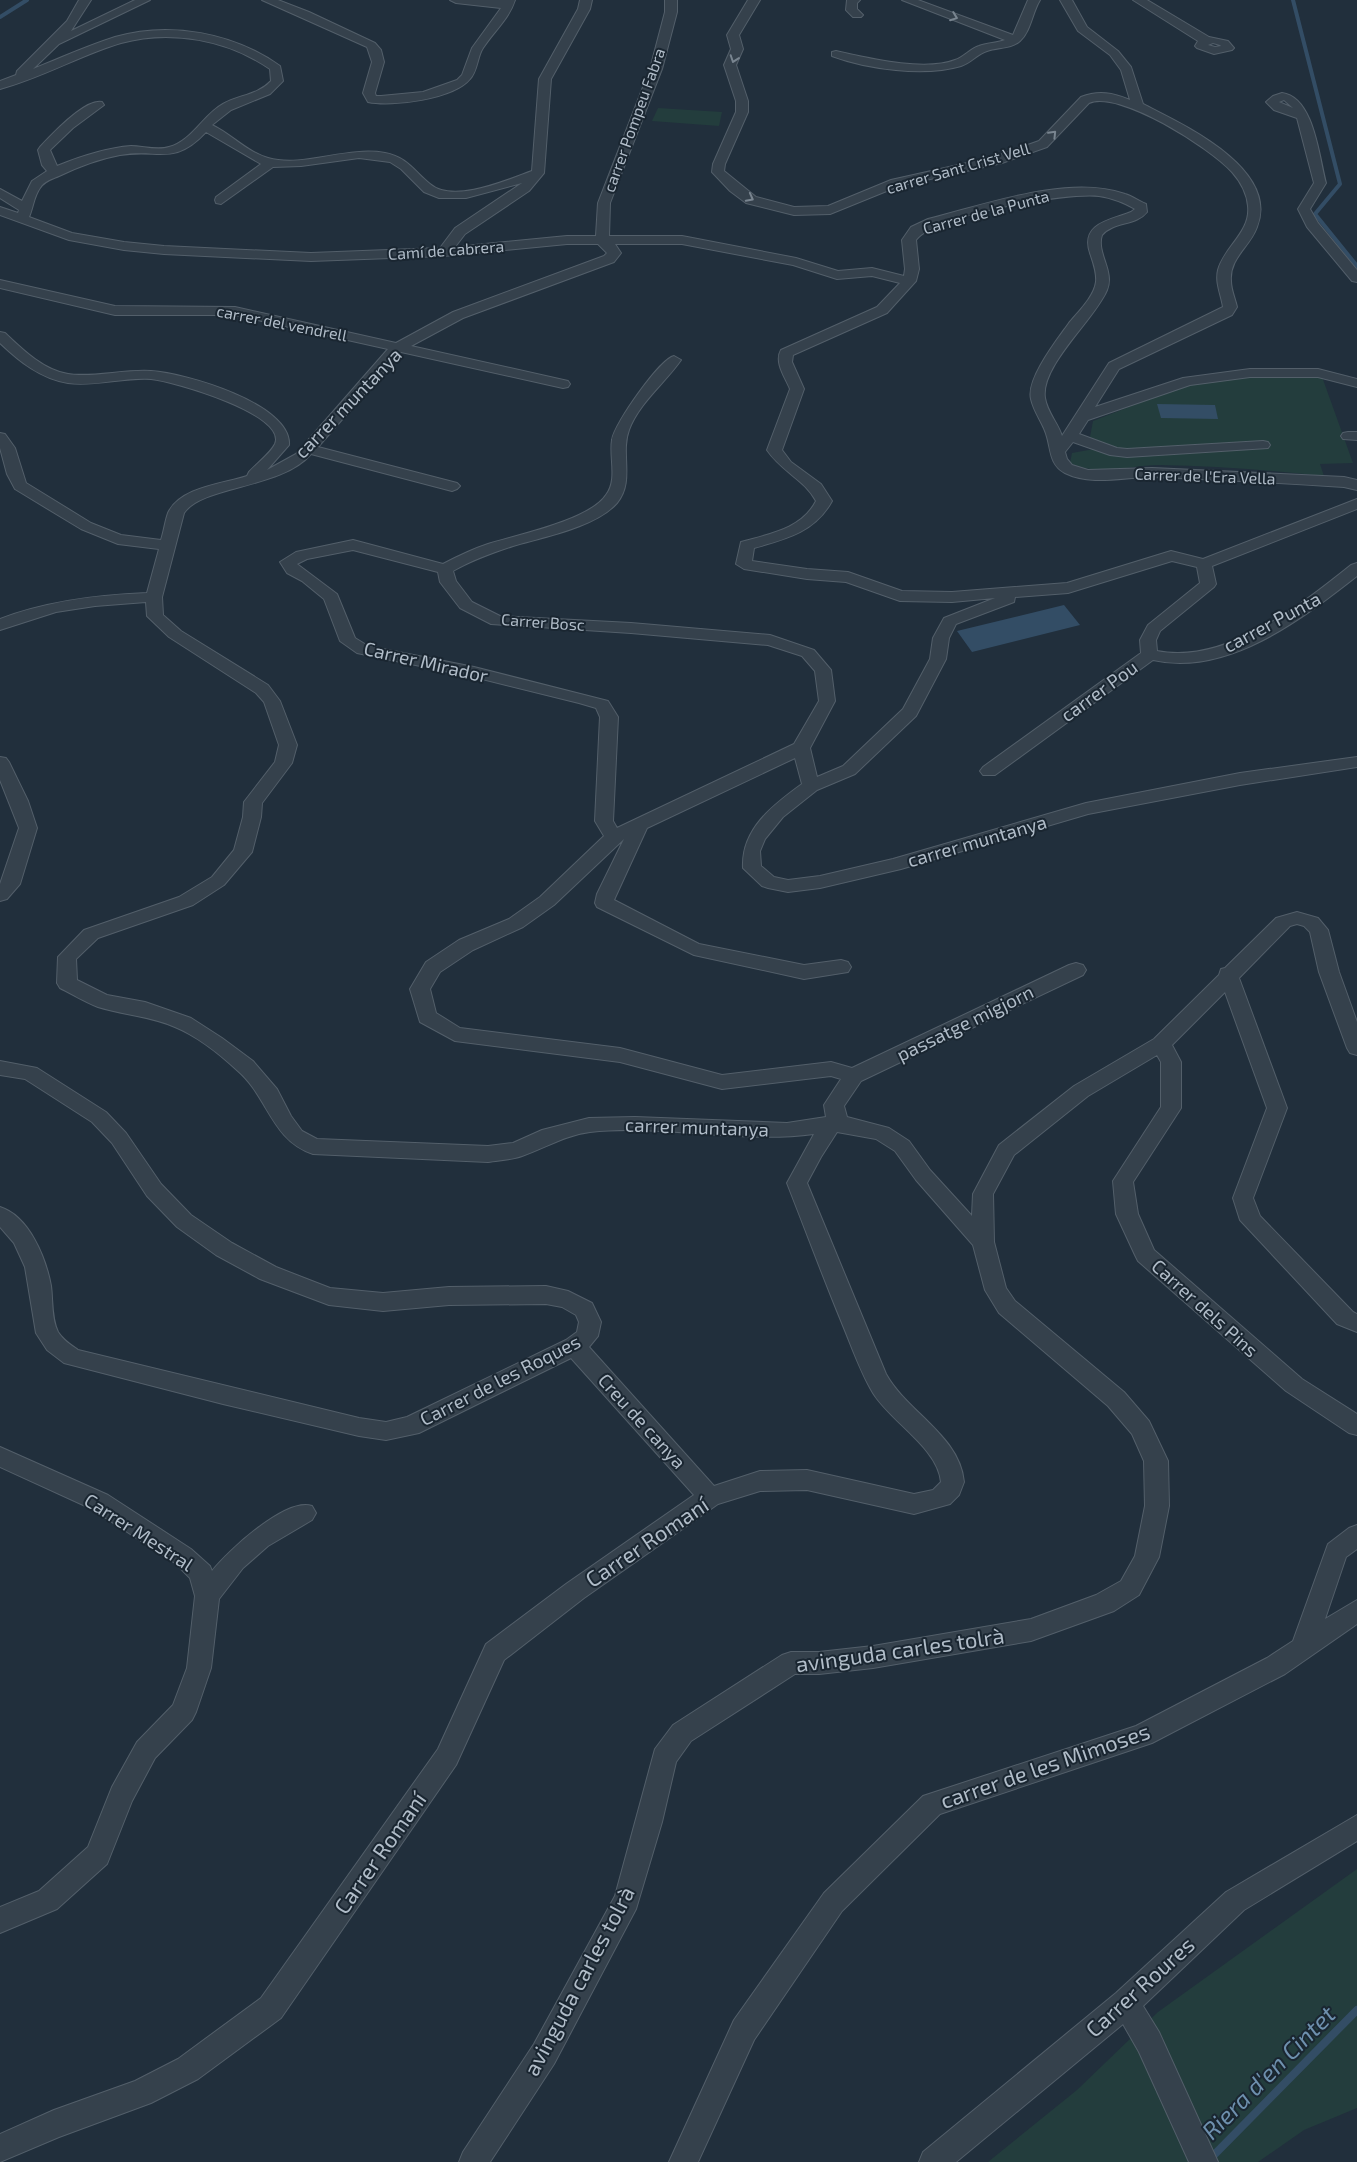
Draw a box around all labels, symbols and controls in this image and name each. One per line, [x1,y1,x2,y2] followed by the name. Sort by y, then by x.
[949,11,958,21] one-way arrow
[599,45,668,194] street label: carrer Pompeu Fabra
[729,54,739,63] one-way arrow
[1047,130,1056,139] one-way arrow
[884,138,1032,197] street label: carrer Sant Crist Vell
[921,186,1051,238] street label: Carrer de la Punta
[745,192,754,202] one-way arrow
[387,236,505,263] street label: Camí de cabrera
[215,301,349,345] street label: carrer del vendrell
[289,343,406,462] street label: carrer muntanya
[1134,464,1276,487] street label: Carrer de l'Era Vella
[1219,586,1324,657] street label: carrer Punta
[501,609,586,634] street label: Carrer Bosc
[362,636,491,687] street label: Carrer Mirador
[1056,655,1142,726] street label: carrer Pou
[904,810,1049,871] street label: carrer muntanya
[893,979,1037,1066] street label: passatge migjorn
[625,1112,769,1141] street label: carrer muntanya
[1147,1254,1263,1361] street label: Carrer dels Pins
[416,1329,584,1430] street label: Carrer de les Roques
[594,1368,691,1473] street label: Creu de canya
[80,1488,198,1576] street label: Carrer Mestral
[580,1490,714,1592] street label: Carrer Romaní
[794,1621,1006,1677] street label: avinguda carles tolrà
[937,1717,1153,1813] street label: carrer de les Mimoses
[328,1785,432,1918] street label: Carrer Romaní
[517,1882,639,2080] street label: avinguda carles tolrà
[1080,1931,1199,2042] street label: Carrer Roures
[1195,1998,1341,2145] water label: Riera d'en Cintet

